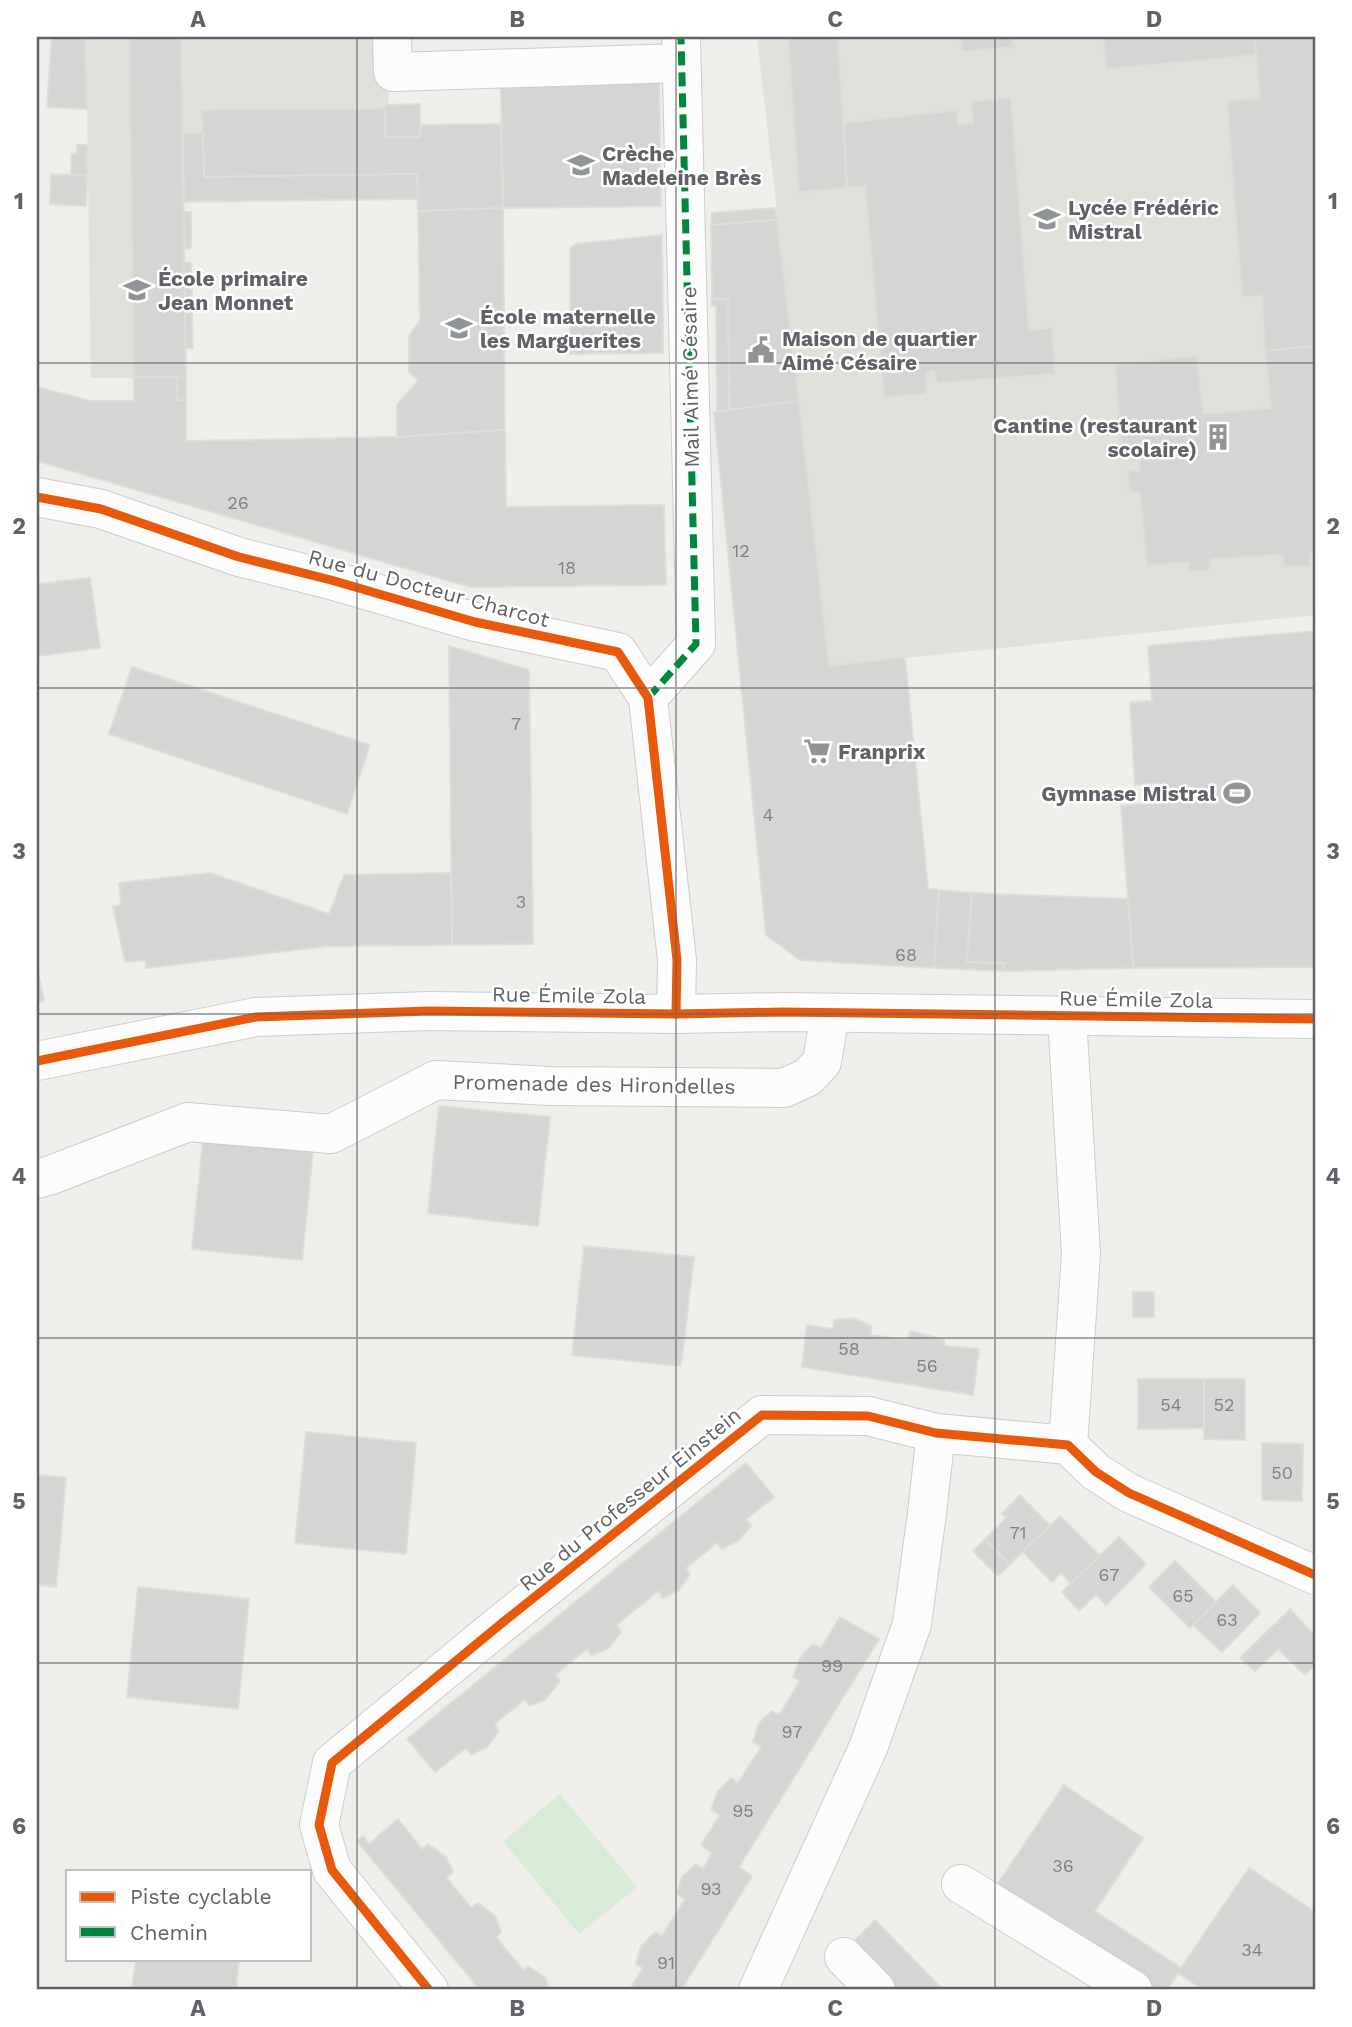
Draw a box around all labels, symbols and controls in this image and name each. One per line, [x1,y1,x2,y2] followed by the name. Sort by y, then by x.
[190,6,206,33] text: A
[509,6,525,33] text: B
[827,6,843,33] text: C
[1146,6,1162,33] text: D
[602,141,761,190] place label: Crèche Madeleine Brès
[566,150,596,180] school or university icon: Crèche Madeleine Brès
[14,188,24,215] text: 1
[1328,188,1338,215] text: 1
[1068,195,1219,244] place label: Lycée Frédéric Mistral
[1032,204,1062,234] school or university icon: Lycée Frédéric Mistral
[158,266,308,315] place label: École primaire Jean Monnet
[122,275,152,305] school or university icon: École primaire Jean Monnet
[676,286,704,468] street label: Mail Aimé Césaire
[480,304,656,353] place label: École maternelle les Marguerites
[444,313,474,343] school or university icon: École maternelle les Marguerites
[782,326,977,375] place label: Maison de quartier Aimé Césaire
[746,335,776,365] public building icon: Maison de quartier Aimé Césaire
[993,413,1197,462] place label: Cantine (restaurant scolaire)
[1203,422,1233,452] building icon: Cantine (restaurant scolaire)
[227,492,249,513] house number: 26
[12,513,26,540] text: 2
[1326,513,1340,540] text: 2
[732,540,750,561] house number: 12
[306,544,552,632] street label: Rue du Docteur Charcot
[558,557,576,578] house number: 18
[511,713,521,734] house number: 7
[802,736,832,766] supermarket icon: Franprix
[838,739,926,764] place label: Franprix
[1222,778,1252,808] sports icon: Gymnase Mistral
[1041,781,1216,806] place label: Gymnase Mistral
[763,804,774,825] house number: 4
[12,838,26,865] text: 3
[1326,838,1340,865] text: 3
[516,891,526,912] house number: 3
[895,944,917,965] house number: 68
[492,981,646,1009] street label: Rue Émile Zola
[1059,985,1213,1013] street label: Rue Émile Zola
[452,1069,736,1099] street label: Promenade des Hirondelles
[12,1163,27,1190] text: 4
[1326,1163,1341,1190] text: 4
[838,1338,860,1359] house number: 58
[916,1355,938,1376] house number: 56
[1160,1394,1182,1415] house number: 54
[1214,1394,1234,1415] house number: 52
[514,1402,746,1596] street label: Rue du Professeur Einstein
[1271,1462,1293,1483] house number: 50
[12,1488,26,1515] text: 5
[1326,1488,1340,1515] text: 5
[1009,1522,1027,1543] house number: 71
[1099,1564,1119,1585] house number: 67
[1172,1585,1194,1606] house number: 65
[1216,1609,1238,1630] house number: 63
[821,1655,843,1676] house number: 99
[782,1721,802,1742] house number: 97
[732,1800,754,1821] house number: 95
[12,1813,26,1840] text: 6
[1326,1813,1340,1840] text: 6
[1052,1855,1074,1876] house number: 36
[66,1870,312,1960] legend
[700,1878,722,1899] house number: 93
[130,1884,272,1909] text: Piste cyclable
[130,1920,208,1945] text: Chemin
[1241,1939,1263,1960] house number: 34
[657,1952,675,1973] house number: 91
[190,1995,206,2022] text: A
[509,1995,525,2022] text: B
[827,1995,843,2022] text: C
[1146,1995,1162,2022] text: D

